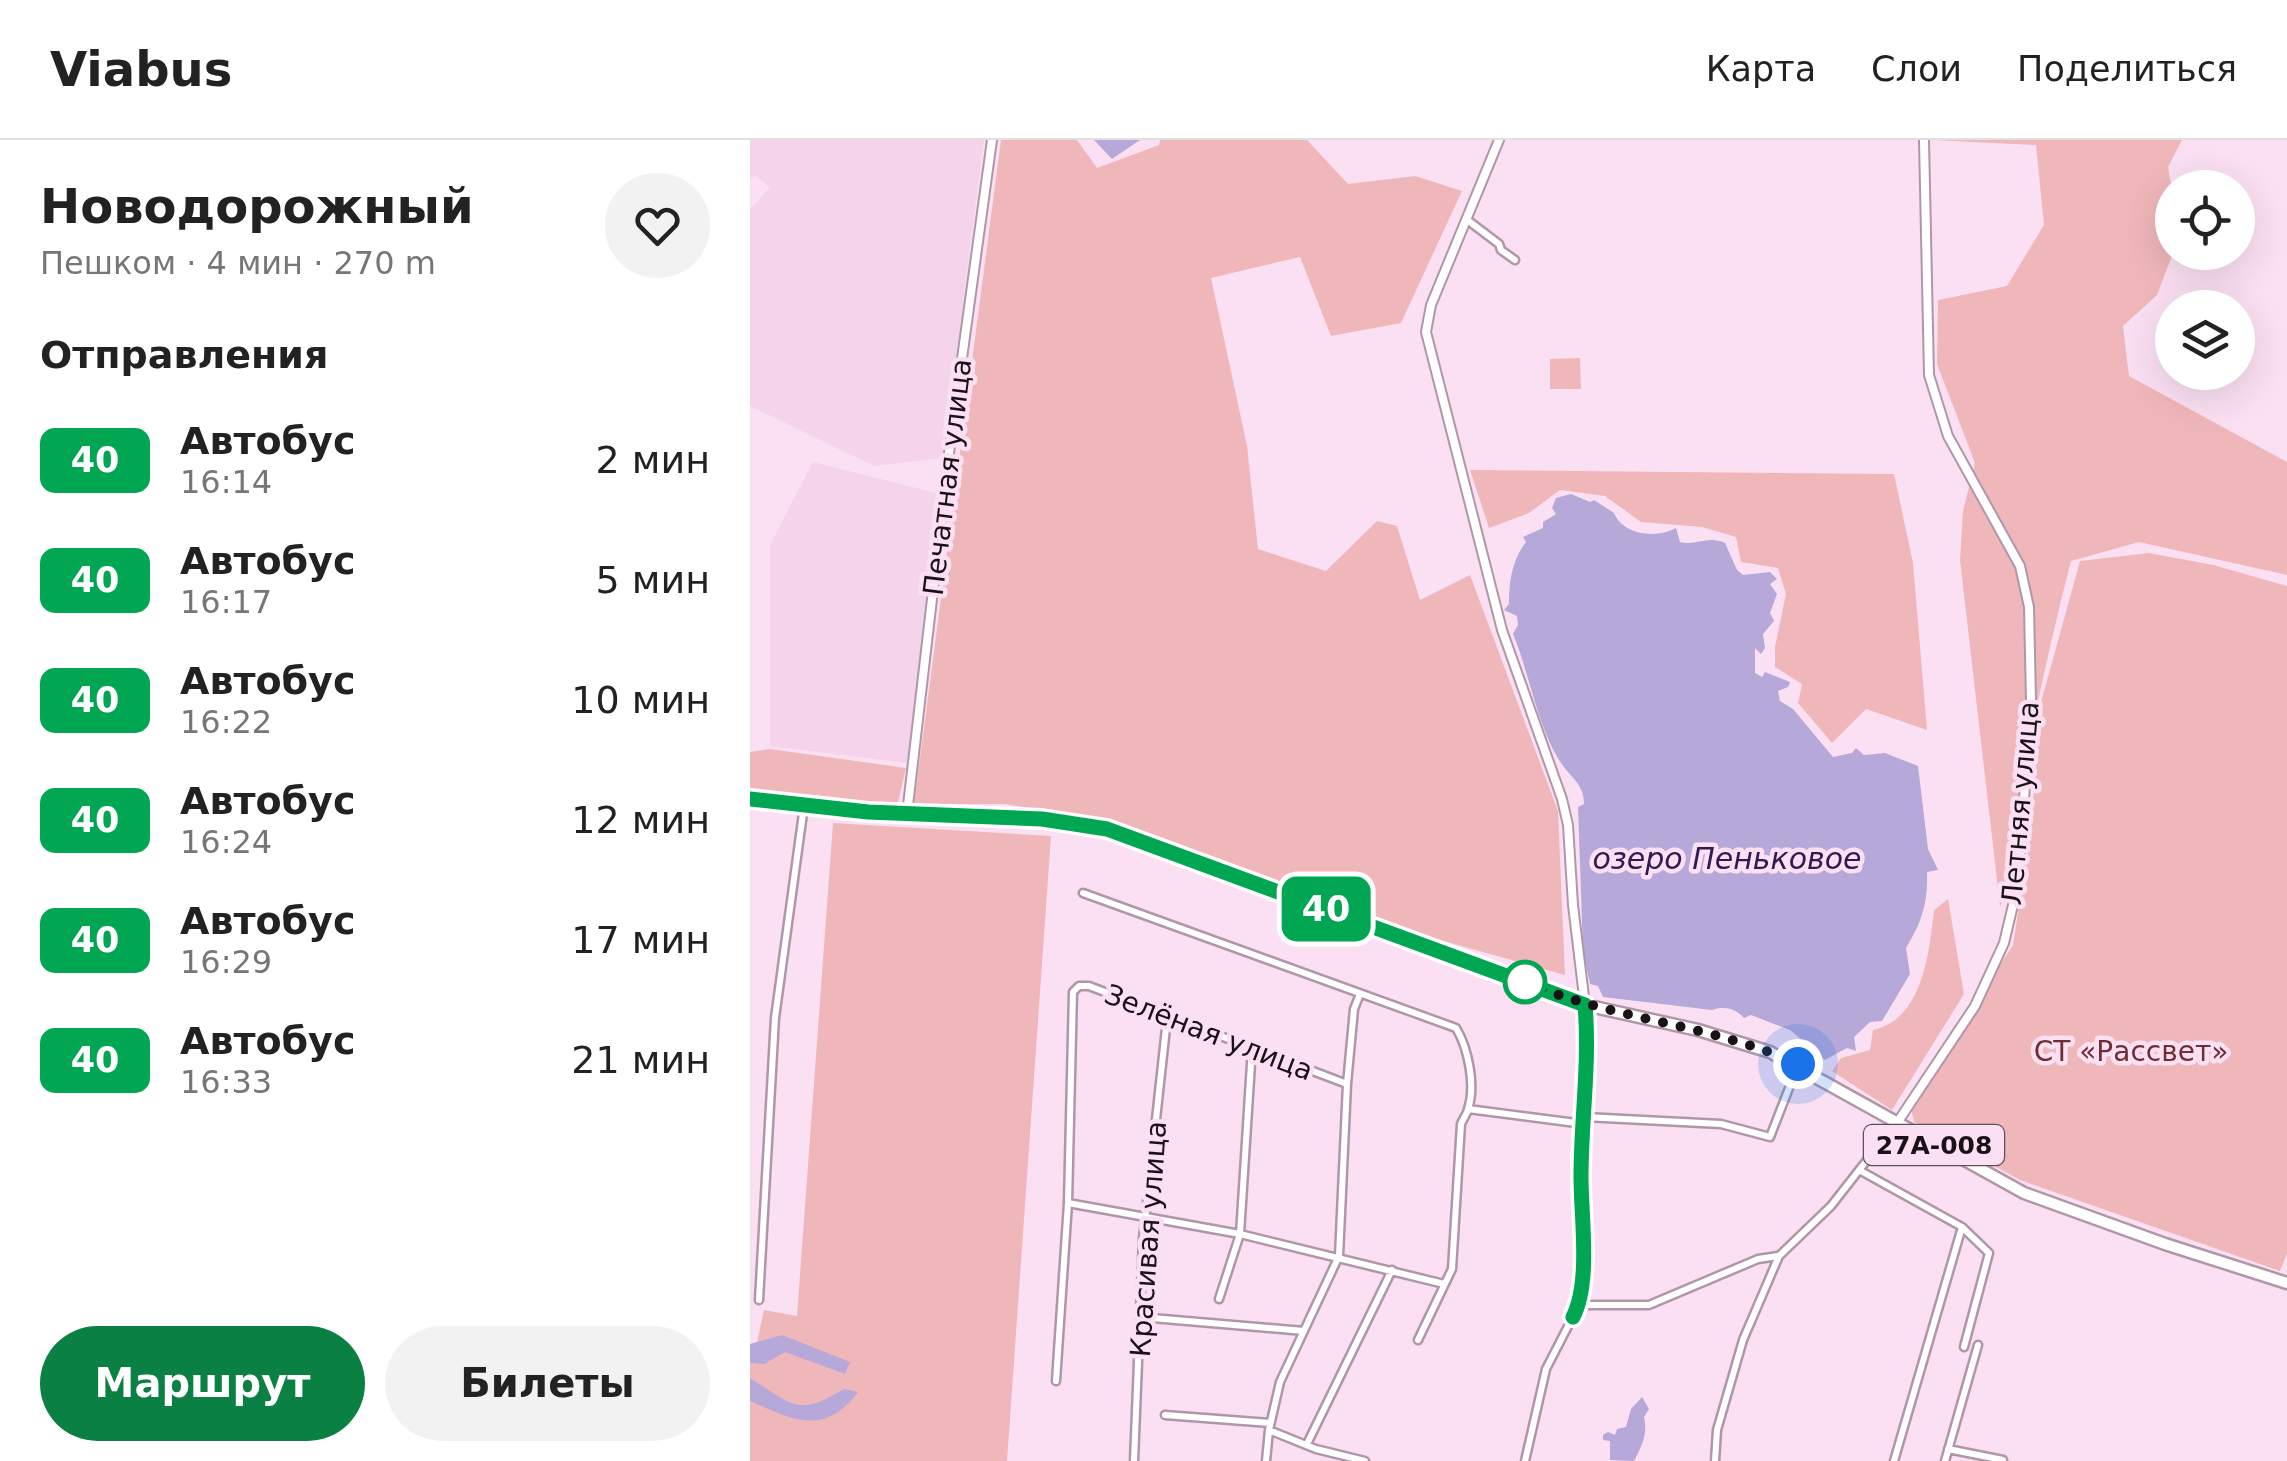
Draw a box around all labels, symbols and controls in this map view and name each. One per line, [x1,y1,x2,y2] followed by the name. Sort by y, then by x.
[50,41,232,97] text: Viabus
[1706,49,1816,89] text: Карта
[1871,49,1962,89] text: Слои
[2017,49,2237,89] text: Поделиться
[2155,170,2255,390] map controls
[2155,170,2255,270] button: locate
[605,173,710,278] button: heart
[40,178,474,234] text: Новодорожный
[40,244,436,282] text: Пешком · 4 мин · 270 m
[2155,290,2255,390] button: layers
[40,333,328,377] text: Отправления
[917,357,978,597] street label: Печатная улица
[180,419,355,463] text: Автобус
[596,438,710,482] text: 2 мин
[71,440,119,480] text: 40
[180,463,272,501] text: 16:14
[180,539,355,583] text: Автобус
[596,558,710,602] text: 5 мин
[71,560,119,600] text: 40
[180,583,272,621] text: 16:17
[180,659,355,703] text: Автобус
[571,678,710,722] text: 10 мин
[71,680,119,720] text: 40
[1995,700,2046,906] street label: Летняя улица
[180,703,272,741] text: 16:22
[180,779,355,823] text: Автобус
[571,798,710,842] text: 12 мин
[71,800,119,840] text: 40
[180,823,272,861] text: 16:24
[1593,841,1861,876] water label: озеро Пеньковое
[1281,876,1371,942] line badge: 40
[1302,889,1350,929] text: 40
[180,899,355,943] text: Автобус
[571,918,710,962] text: 17 мин
[71,920,119,960] text: 40
[180,943,272,981] text: 16:29
[1504,961,1546,1003] unlabelled marker
[1100,978,1318,1087] street label: Зелёная улица
[180,1019,355,1063] text: Автобус
[2034,1035,2228,1068] park label: СТ «Рассвет»
[571,1038,710,1082] text: 21 мин
[1773,1039,1823,1089] your location
[71,1040,119,1080] text: 40
[180,1063,272,1101] text: 16:33
[1124,1120,1173,1358] street label: Красивая улица
[1864,1125,2004,1165] road number: 27А-008
[40,1326,365,1441] button: Маршрут
[385,1326,710,1441] button: Билеты

